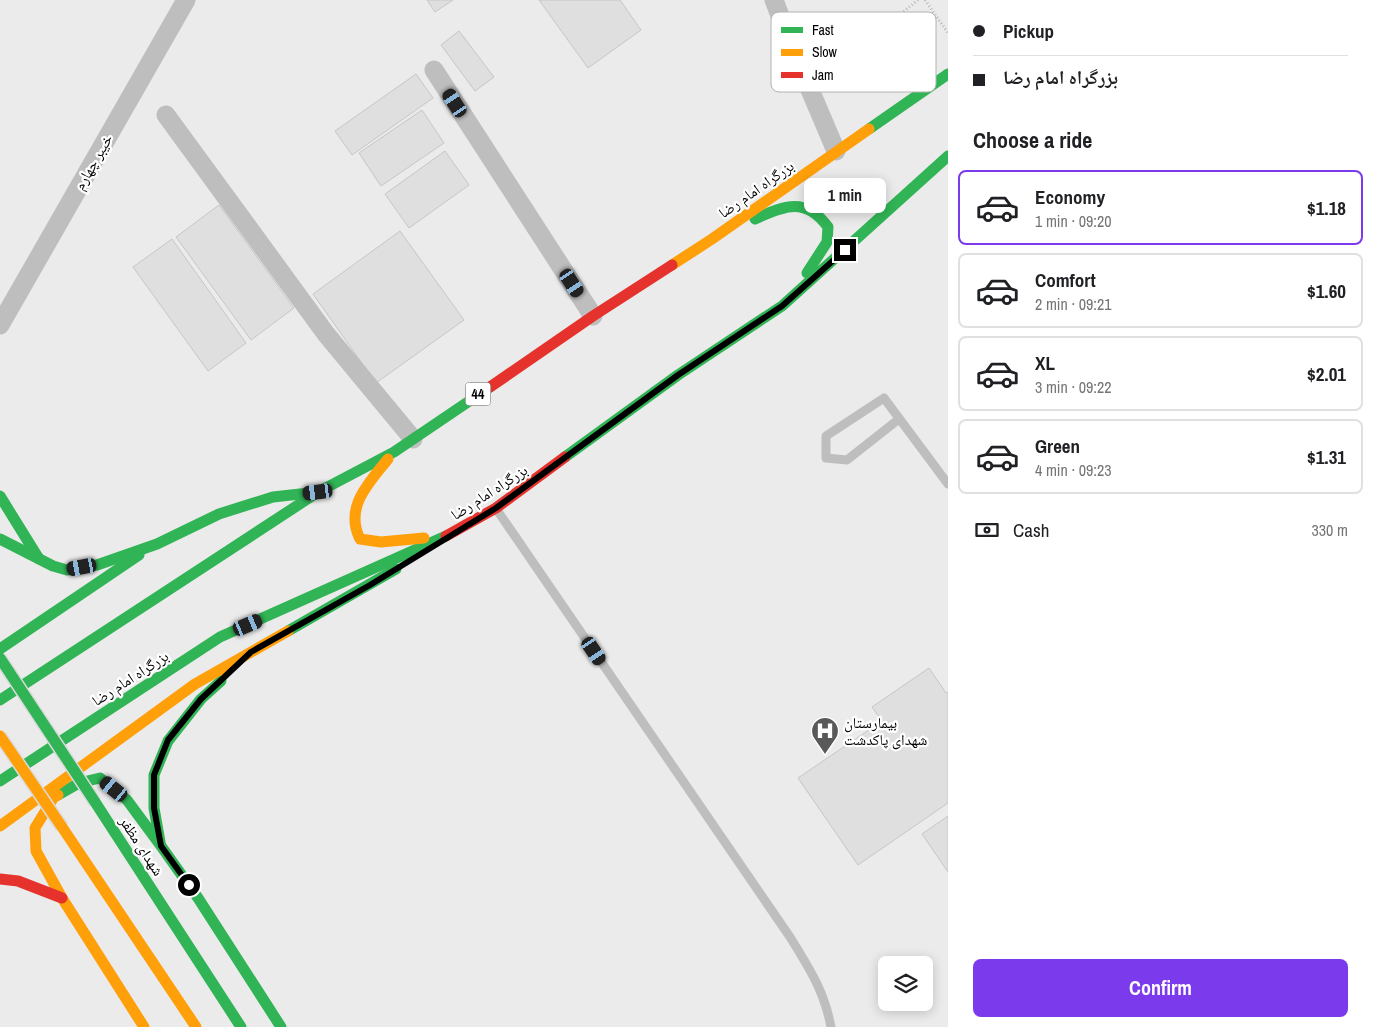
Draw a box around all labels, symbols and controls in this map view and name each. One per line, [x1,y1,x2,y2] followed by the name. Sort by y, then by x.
[771,12,936,92] legend
[1003,18,1054,44] text: Pickup
[812,21,834,39] text: Fast
[812,43,838,61] text: Slow
[1003,64,1118,90] text: بزرگراه امام رضا
[812,66,834,84] text: Jam
[440,86,469,120] car
[973,125,1092,155] text: Choose a ride
[69,130,118,194] street label: خیبر چهارم
[714,155,798,223] street label: بزرگراه امام رضا
[804,178,886,212] callout: 1 min
[828,184,862,206] text: 1 min
[1035,184,1105,210] text: Economy
[975,185,1020,230] icon: car
[1307,195,1346,221] text: $1.18
[1035,210,1112,232] text: 1 min · 09:20
[834,239,856,261] route end
[557,266,586,300] car
[1035,267,1096,293] text: Comfort
[975,268,1020,313] icon: car
[1307,278,1346,304] text: $1.60
[1035,293,1112,315] text: 2 min · 09:21
[1035,350,1055,376] text: XL
[975,351,1020,396] icon: car
[1307,361,1346,387] text: $2.01
[1035,376,1112,398] text: 3 min · 09:22
[466,382,490,406] road number: 44
[1035,433,1080,459] text: Green
[975,434,1020,479] icon: car
[1307,444,1346,470] text: $1.31
[446,459,532,525] street label: بزرگراه امام رضا
[1035,459,1112,481] text: 4 min · 09:23
[302,483,333,501] car
[973,516,1001,544] icon: cash
[1013,517,1049,543] text: Cash
[1312,519,1348,541] text: 330 m
[65,557,98,577] car
[231,612,264,638] car
[579,634,608,668] car
[87,645,173,711] street label: بزرگراه امام رضا
[844,712,927,750] place label: بیمارستان شهدای پاکدشت
[810,716,840,755] hospital icon: بیمارستان شهدای پاکدشت
[97,774,130,804] car
[114,811,169,880] street label: شهدای مظفر
[178,874,200,896] route start
[878,956,933,1011] map controls
[878,956,933,1011] button: layers
[973,959,1348,1017] button: Confirm

